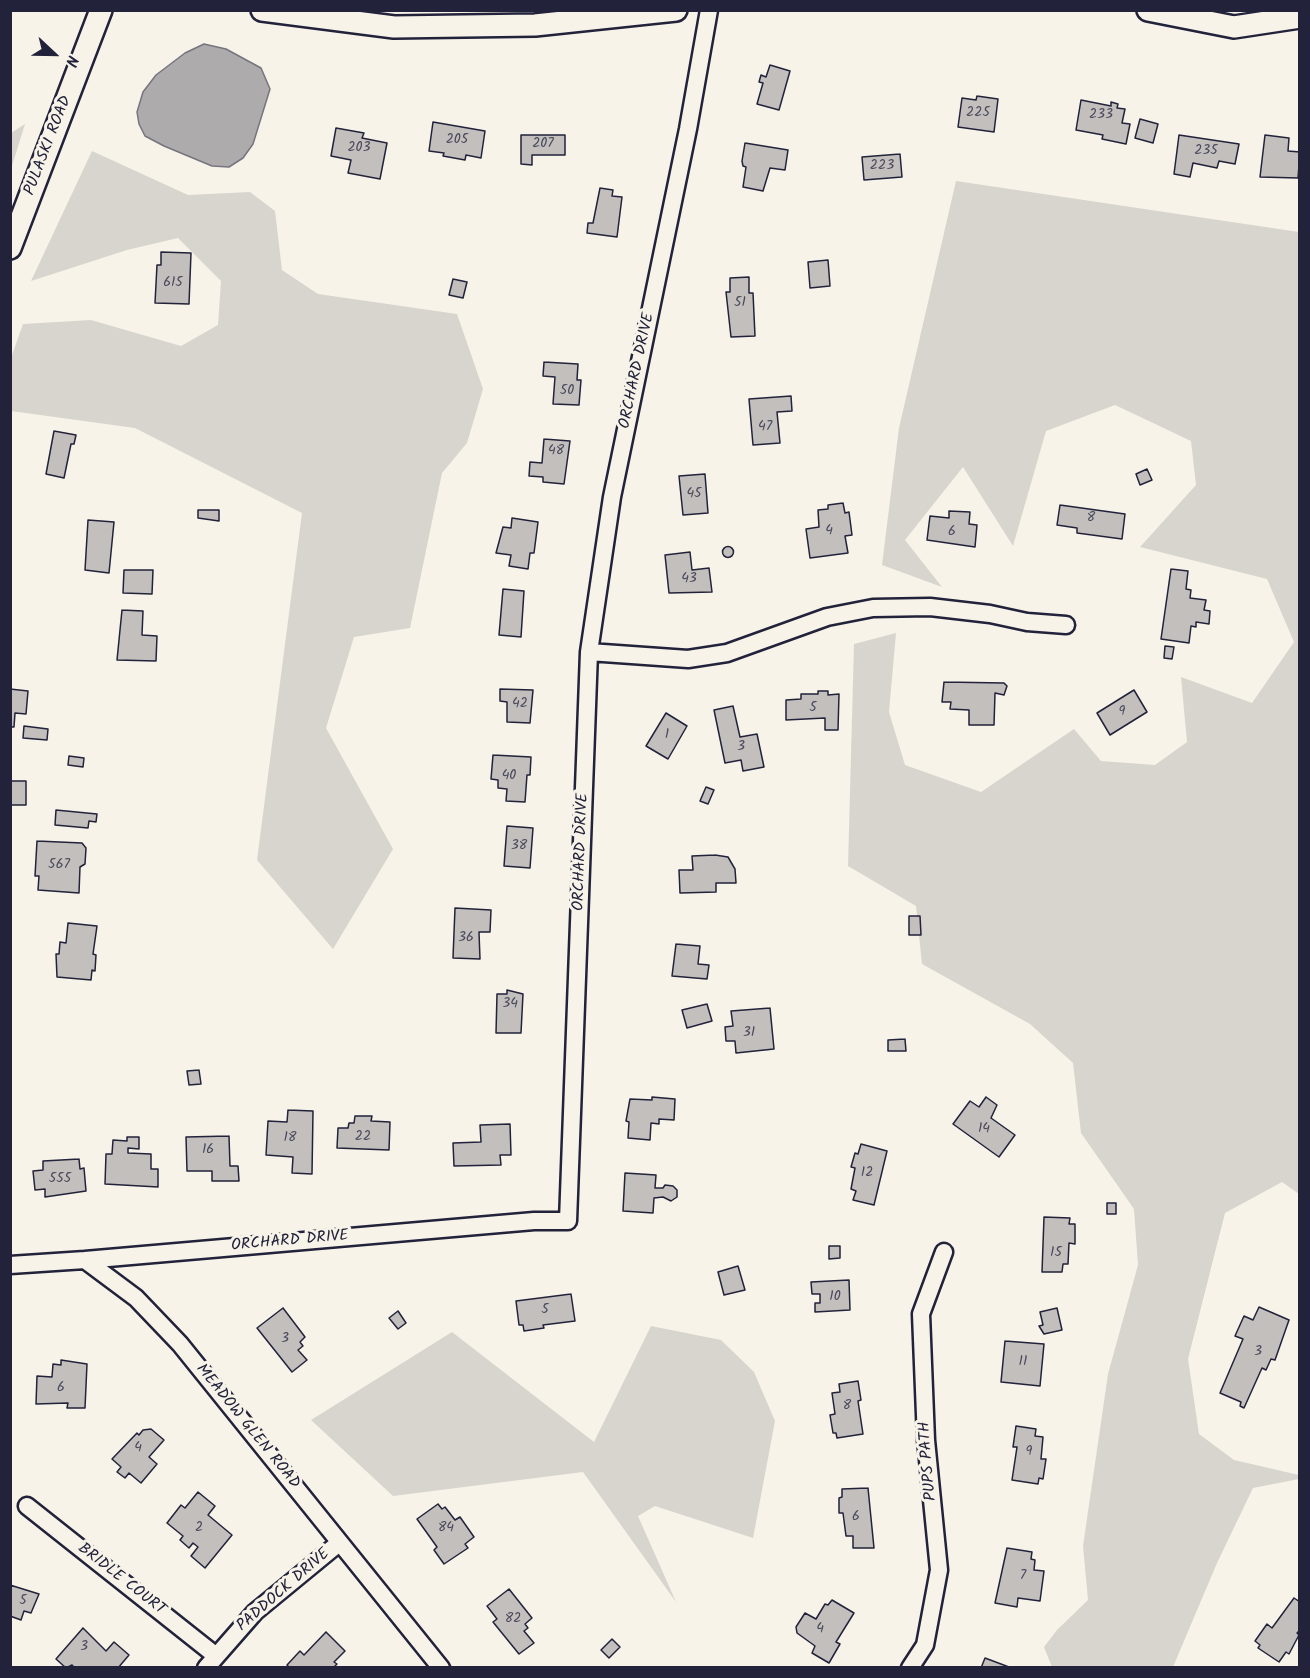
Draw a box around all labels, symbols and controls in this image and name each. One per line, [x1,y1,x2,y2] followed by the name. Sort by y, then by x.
[24,24,84,84] north arrow
[58,52,85,70] text: N
[21,93,77,199] street label: PULASKI ROAD
[966,106,990,122] house number: 225
[1089,108,1113,124] house number: 233
[446,133,468,149] house number: 205
[532,137,554,153] house number: 207
[347,141,371,157] house number: 203
[1194,144,1218,160] house number: 235
[870,159,894,175] house number: 223
[163,276,183,292] house number: 615
[734,296,746,312] house number: 51
[616,311,660,431] street label: ORCHARD DRIVE
[560,384,574,400] house number: 50
[758,420,772,436] house number: 47
[548,444,564,460] house number: 48
[686,487,702,503] house number: 45
[1087,511,1095,527] house number: 8
[825,524,833,540] house number: 4
[948,525,956,541] house number: 6
[681,572,697,588] house number: 43
[512,697,528,713] house number: 42
[809,701,817,717] house number: 5
[1119,705,1125,721] house number: 9
[665,728,669,744] house number: 1
[737,740,745,756] house number: 3
[502,769,516,785] house number: 40
[570,793,594,911] street label: ORCHARD DRIVE
[511,839,527,855] house number: 38
[48,858,70,874] house number: 567
[458,931,474,947] house number: 36
[502,997,518,1013] house number: 34
[743,1026,755,1042] house number: 31
[978,1122,990,1138] house number: 14
[355,1130,371,1146] house number: 22
[284,1131,296,1147] house number: 18
[202,1143,214,1159] house number: 16
[861,1166,873,1182] house number: 12
[49,1172,71,1188] house number: 555
[231,1227,349,1257] street label: ORCHARD DRIVE
[1050,1246,1062,1262] house number: 15
[829,1290,841,1306] house number: 10
[541,1303,549,1319] house number: 5
[281,1332,289,1348] house number: 3
[1254,1345,1262,1361] house number: 3
[1019,1355,1027,1371] house number: 11
[191,1361,303,1493] street label: MEADOW GLEN ROAD
[57,1381,65,1397] house number: 6
[843,1399,851,1415] house number: 8
[916,1421,942,1501] street label: PUPS PATH
[134,1441,142,1457] house number: 4
[1026,1445,1032,1461] house number: 9
[852,1510,860,1526] house number: 6
[195,1521,203,1537] house number: 2
[438,1521,454,1537] house number: 84
[73,1540,169,1620] street label: BRIDLE COURT
[234,1545,334,1637] street label: PADDOCK DRIVE
[1020,1569,1026,1585] house number: 7
[19,1594,27,1610] house number: 5
[505,1612,521,1628] house number: 82
[816,1622,824,1638] house number: 4
[80,1640,88,1656] house number: 3

